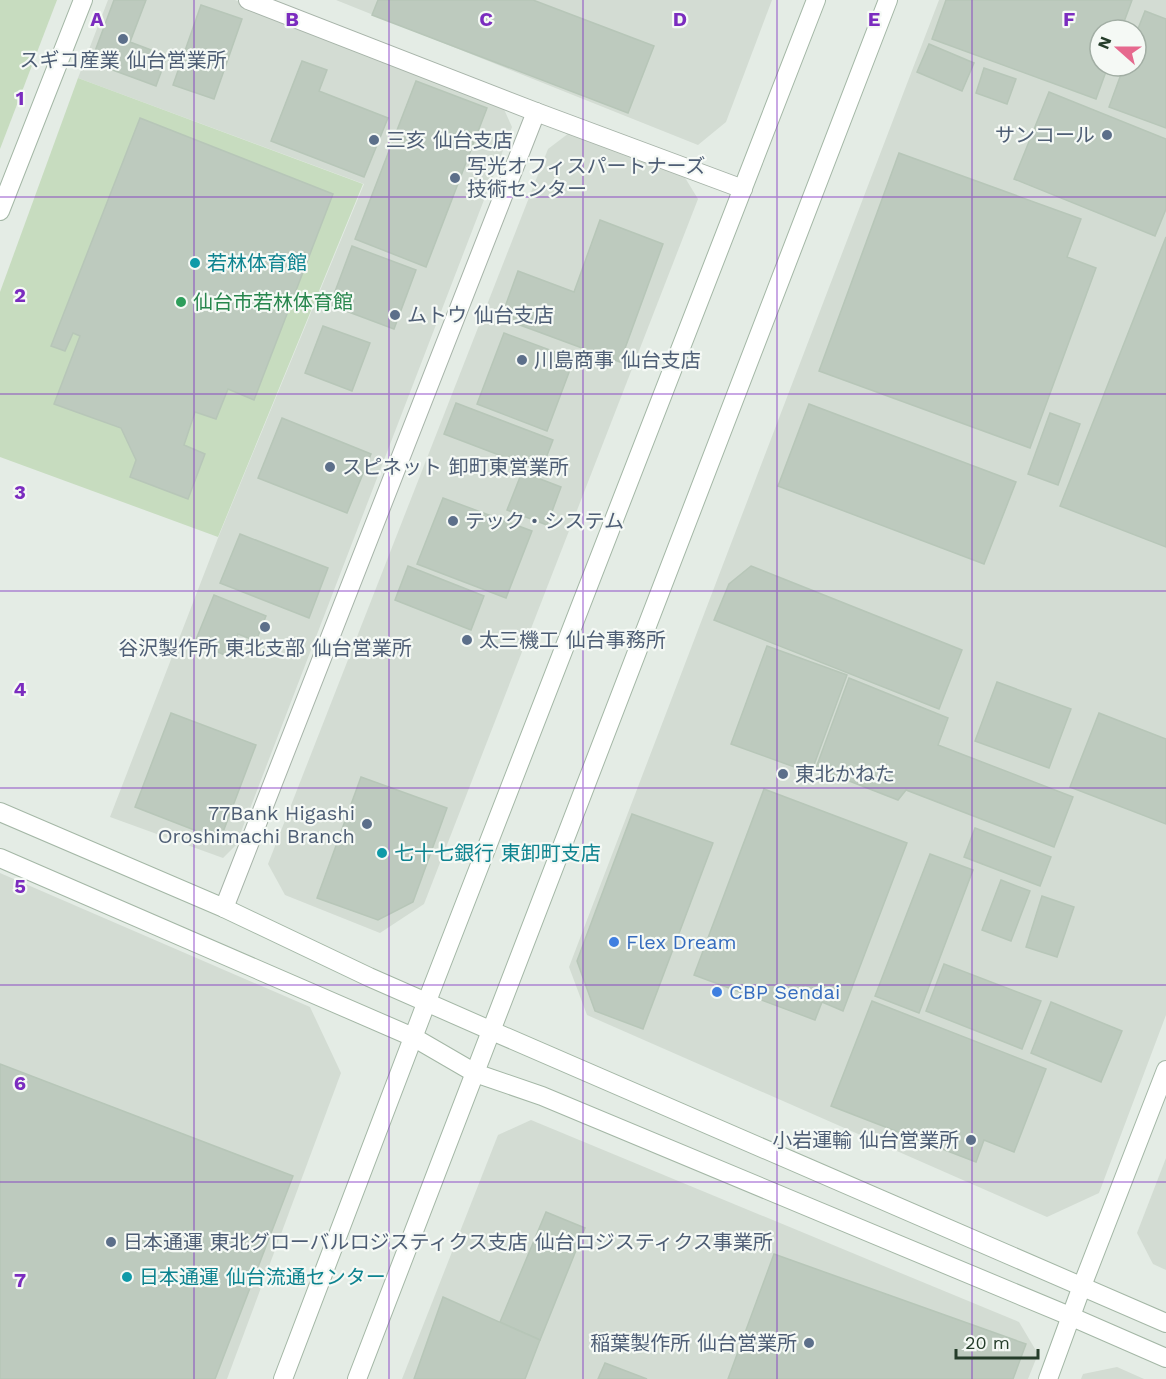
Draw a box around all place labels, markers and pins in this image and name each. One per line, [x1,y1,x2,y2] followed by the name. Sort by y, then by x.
[116,32,130,46] marker: スギコ産業 仙台営業所
[20,48,226,72] place label: スギコ産業 仙台営業所
[995,123,1095,147] place label: サンコール
[386,128,513,152] place label: 三亥 仙台支店
[1100,128,1114,142] marker: サンコール
[367,133,381,147] marker: 三亥 仙台支店
[467,154,706,201] place label: 写光オフィスパートナーズ 技術センター
[448,171,462,185] marker: 写光オフィスパートナーズ 技術センター
[207,251,307,275] place label: 若林体育館
[188,256,202,270] marker: 若林体育館
[193,290,353,314] place label: 仙台市若林体育館
[174,295,188,309] marker: 仙台市若林体育館
[407,303,554,327] place label: ムトウ 仙台支店
[388,308,402,322] marker: ムトウ 仙台支店
[534,348,701,372] place label: 川島商事 仙台支店
[515,353,529,367] marker: 川島商事 仙台支店
[342,455,569,479] place label: スピネット 卸町東営業所
[323,460,337,474] marker: スピネット 卸町東営業所
[465,509,624,533] place label: テック・システム
[446,514,460,528] marker: テック・システム
[258,620,272,634] marker: 谷沢製作所 東北支部 仙台営業所
[479,628,666,652] place label: 太三機工 仙台事務所
[460,633,474,647] marker: 太三機工 仙台事務所
[118,636,412,660] place label: 谷沢製作所 東北支部 仙台営業所
[795,762,895,786] place label: 東北かねた
[776,767,790,781] marker: 東北かねた
[158,801,355,848] place label: 77Bank Higashi Oroshimachi Branch
[360,817,374,831] marker: 77Bank Higashi Oroshimachi Branch
[394,841,601,865] place label: 七十七銀行 東卸町支店
[375,846,389,860] marker: 七十七銀行 東卸町支店
[626,930,737,954] place label: Flex Dream
[607,935,621,949] marker: Flex Dream
[729,980,840,1004] place label: CBP Sendai
[710,985,724,999] marker: CBP Sendai
[772,1128,959,1152] place label: 小岩運輸 仙台営業所
[964,1133,978,1147] marker: 小岩運輸 仙台営業所
[123,1230,773,1254] place label: 日本通運 東北グローバルロジスティクス支店 仙台ロジスティクス事業所
[104,1235,118,1249] marker: 日本通運 東北グローバルロジスティクス支店 仙台ロジスティクス事業所
[139,1265,386,1289] place label: 日本通運 仙台流通センター
[120,1270,134,1284] marker: 日本通運 仙台流通センター
[590,1331,797,1355] place label: 稲葉製作所 仙台営業所
[802,1336,816,1350] marker: 稲葉製作所 仙台営業所

